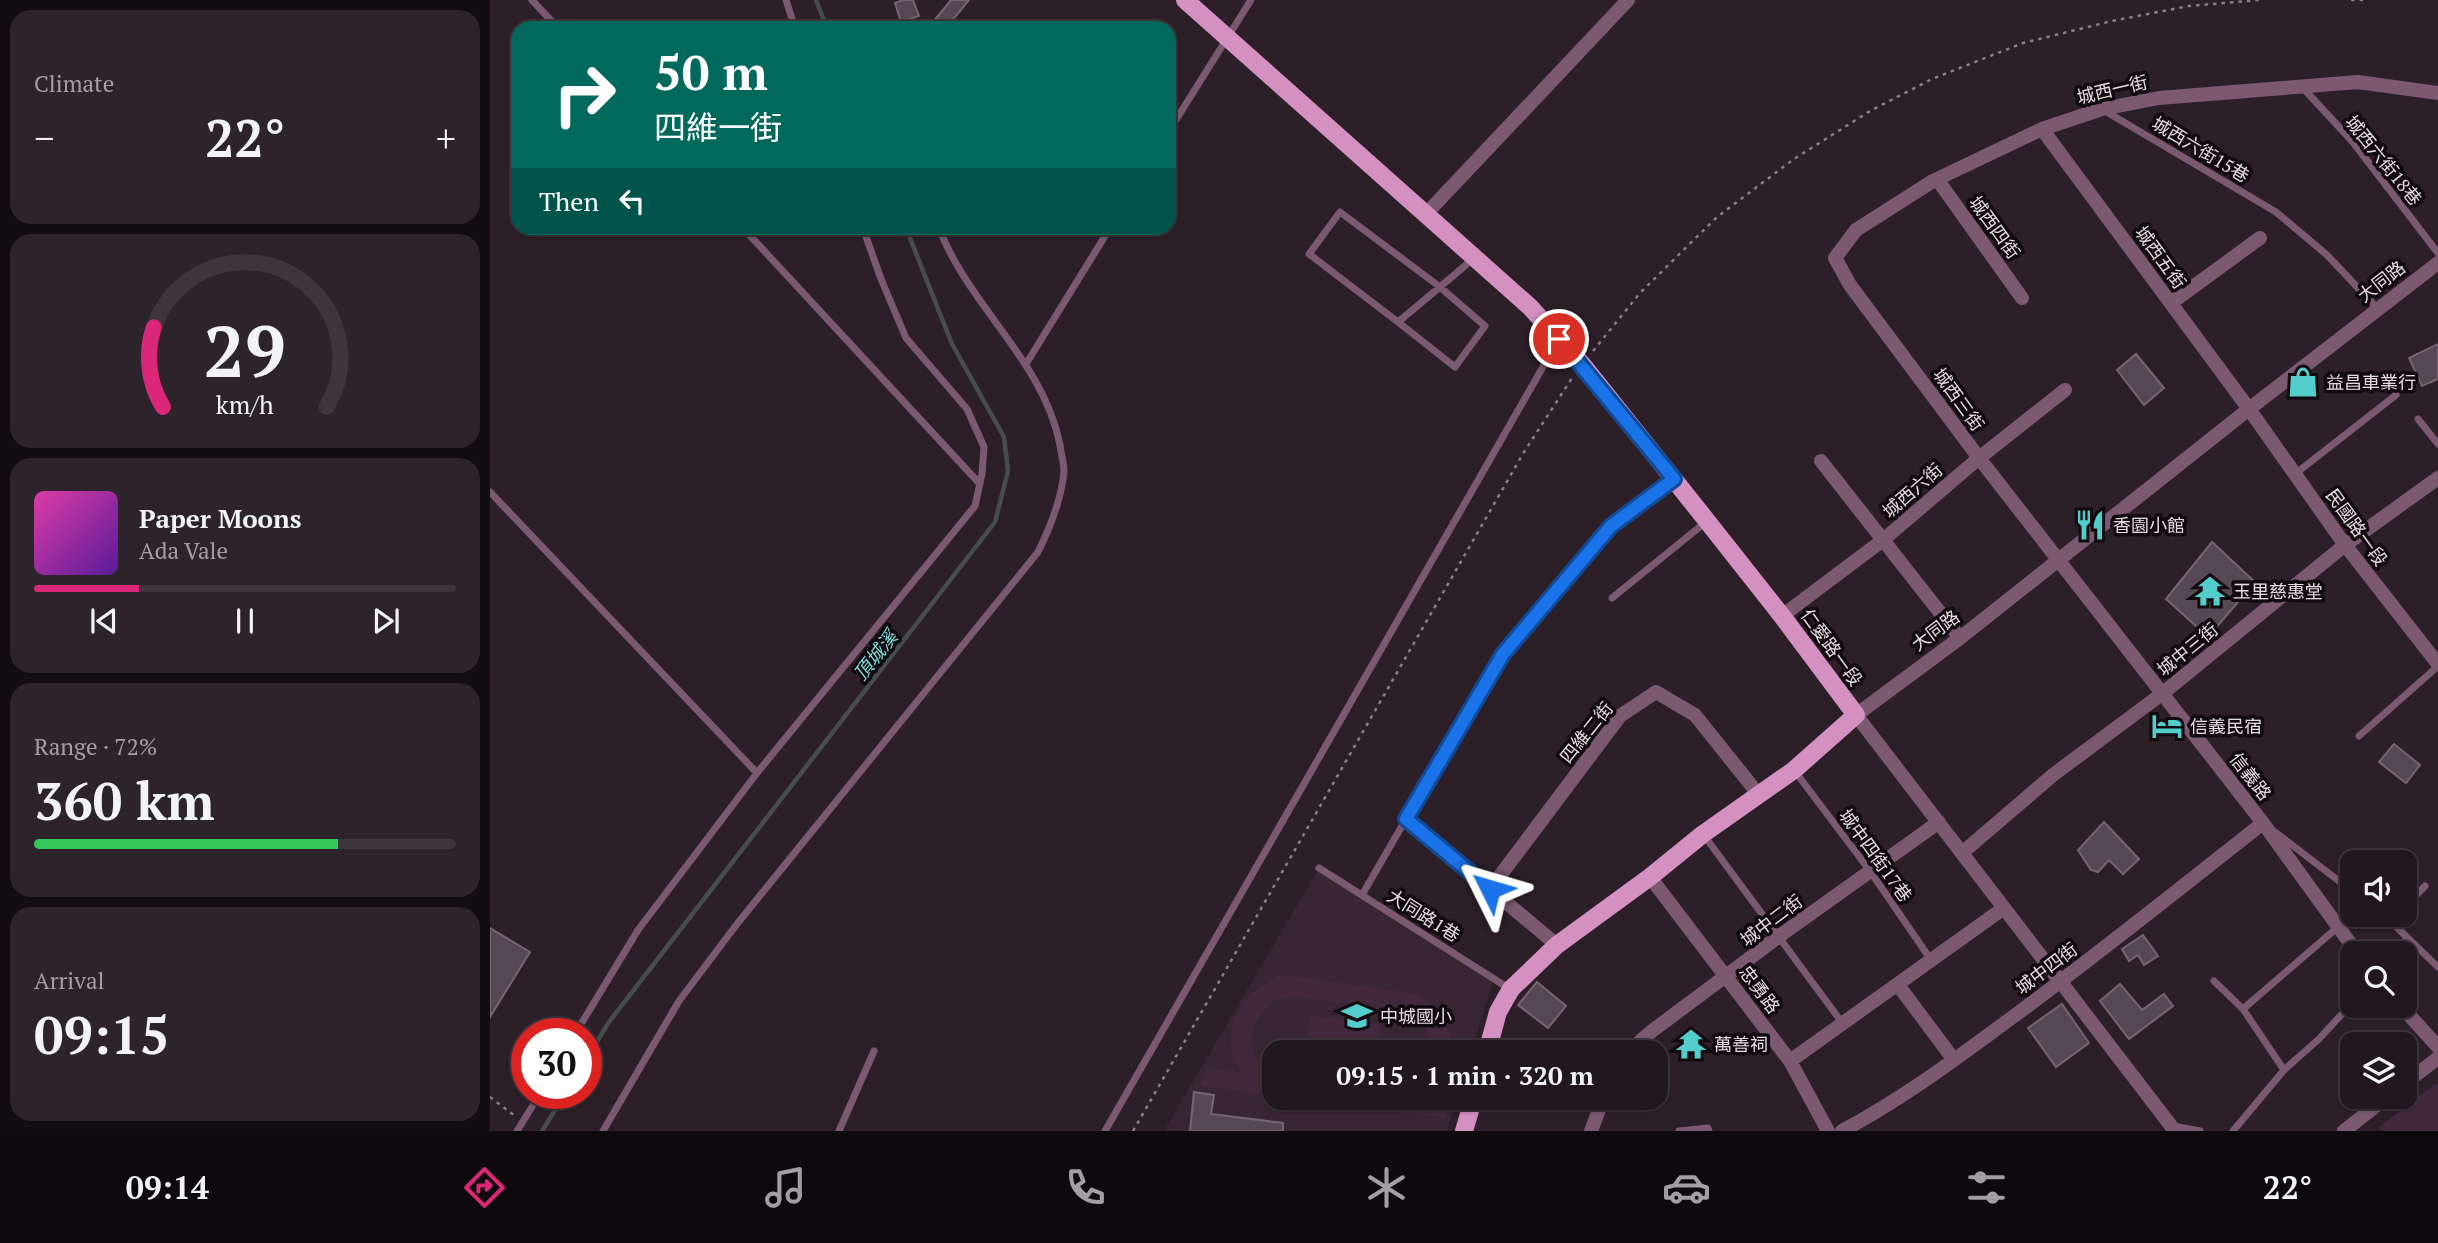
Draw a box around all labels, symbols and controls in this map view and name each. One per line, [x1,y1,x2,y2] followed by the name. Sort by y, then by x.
[654,39,768,104] text: 50 m
[539,49,630,140] icon: right
[34,68,114,99] text: Climate
[2074,69,2150,109] street label: 城西一街
[205,103,285,172] text: 22°
[654,106,782,148] text: 四維一街
[2340,110,2428,210] street label: 城西六街18巷
[2148,111,2254,187] street label: 城西六街15巷
[34,113,54,163] text: −
[436,113,456,163] text: +
[613,182,651,220] icon: left
[539,184,599,218] text: Then
[1964,191,2026,263] street label: 城西四街
[2130,221,2192,293] street label: 城西五街
[2352,255,2410,307] street label: 大同路
[204,302,286,399] text: 29
[1529,309,1589,369] pin
[1540,320,1578,358] icon: arrive
[1928,363,1990,435] street label: 城西三街
[2286,365,2320,399] shop icon: 益昌車業行
[2326,370,2416,394] place label: 益昌車業行
[216,388,274,421] text: km/h
[1877,457,1947,523] street label: 城西六街
[2321,484,2393,570] street label: 民國路一段
[139,501,302,535] text: Paper Moons
[2073,508,2107,542] restaurant icon: 香園小館
[2113,513,2185,537] place label: 香園小館
[139,535,228,566] text: Ada Vale
[2193,574,2227,608] temple icon: 玉里慈惠堂
[2233,579,2323,603] place label: 玉里慈惠堂
[85,602,123,640] icon: previous
[226,602,264,640] icon: pause
[367,602,405,640] icon: next
[1796,604,1868,690] street label: 仁愛路一段
[1906,604,1964,656] street label: 大同路
[2151,617,2223,681] street label: 城中三街
[848,622,904,685] water label: 頂城溪
[1554,696,1618,768] street label: 四維二街
[2150,709,2184,743] hotel icon: 信義民宿
[2190,714,2262,738] place label: 信義民宿
[34,731,157,762] text: Range · 72%
[2225,747,2277,805] street label: 信義路
[34,766,215,835] text: 360 km
[1834,804,1918,906] street label: 城中四街17巷
[2340,850,2417,1109] map controls
[2340,850,2417,927] button: sound
[1453,852,1527,926] position arrow
[1383,883,1465,947] street label: 大同路1巷
[1735,889,1807,951] street label: 城中二街
[2010,937,2082,999] street label: 城中四街
[2340,941,2417,1018] button: search
[1734,960,1786,1018] street label: 忠勇路
[34,965,105,996] text: Arrival
[1340,999,1374,1033] school or university icon: 中城國小
[34,1000,169,1069] text: 09:15
[1380,1004,1452,1028] place label: 中城國小
[511,1018,602,1109] speed limit sign: 30
[1674,1027,1708,1061] temple icon: 萬善祠
[1714,1032,1768,1056] place label: 萬善祠
[2340,1032,2417,1109] button: layers
[1336,1058,1594,1092] text: 09:15 · 1 min · 320 m
[460,1163,509,1212] icon: directions
[761,1163,810,1212] icon: music
[1061,1163,1110,1212] icon: phone
[1362,1163,1411,1212] icon: climate
[1662,1163,1711,1212] icon: car
[1962,1163,2011,1212] icon: filters
[126,1166,209,1208] text: 09:14
[2263,1166,2312,1208] text: 22°

